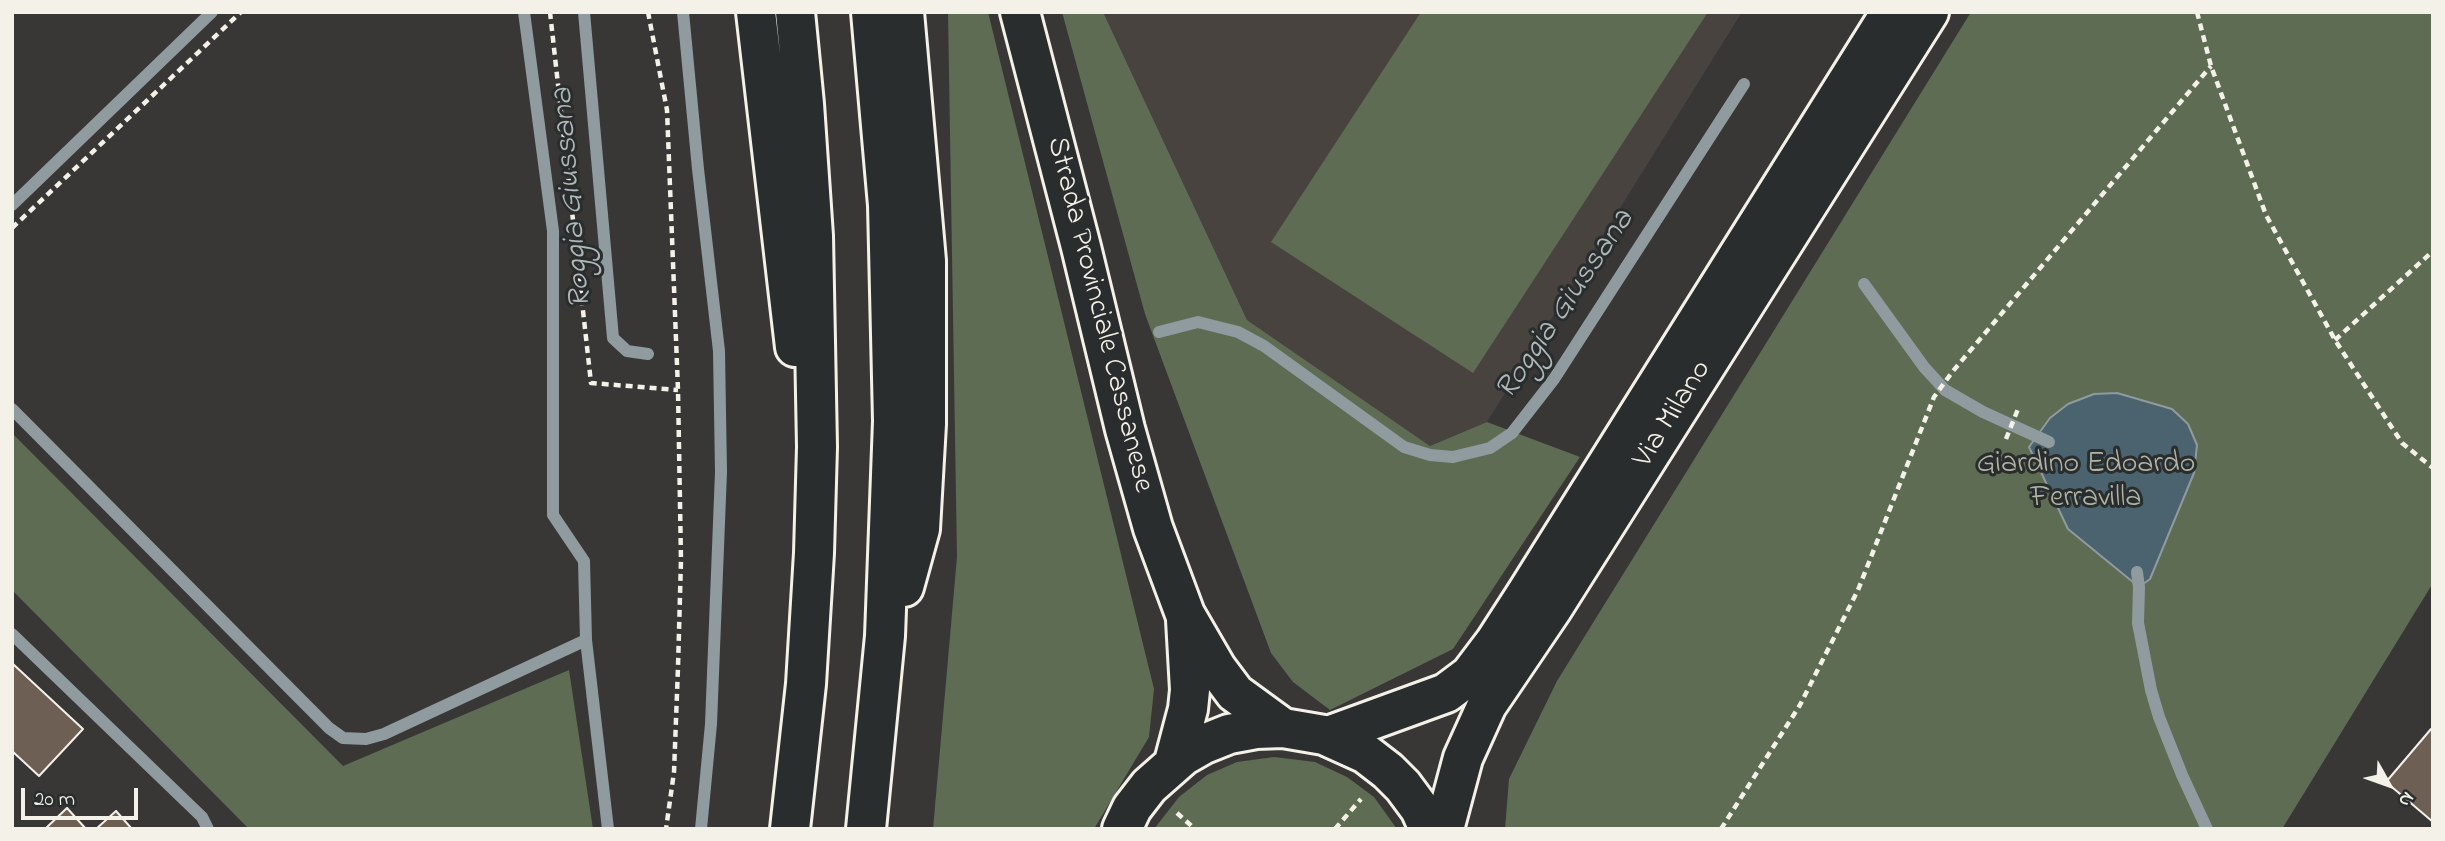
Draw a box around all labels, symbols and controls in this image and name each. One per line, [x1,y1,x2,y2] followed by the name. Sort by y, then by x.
[545,86,603,310] water label: Roggia Giussana
[1036,134,1160,496] street label: Strada Provinciale Cassanese
[1489,204,1645,408] water label: Roggia Giussana
[1627,355,1721,475] street label: Via Milano
[1977,448,2195,518] park label: Giardino Edoardo Ferravilla
[2354,750,2424,820] north arrow
[24,774,142,818] scale bar
[34,785,75,815] text: 20 m
[2391,785,2420,812] text: N

